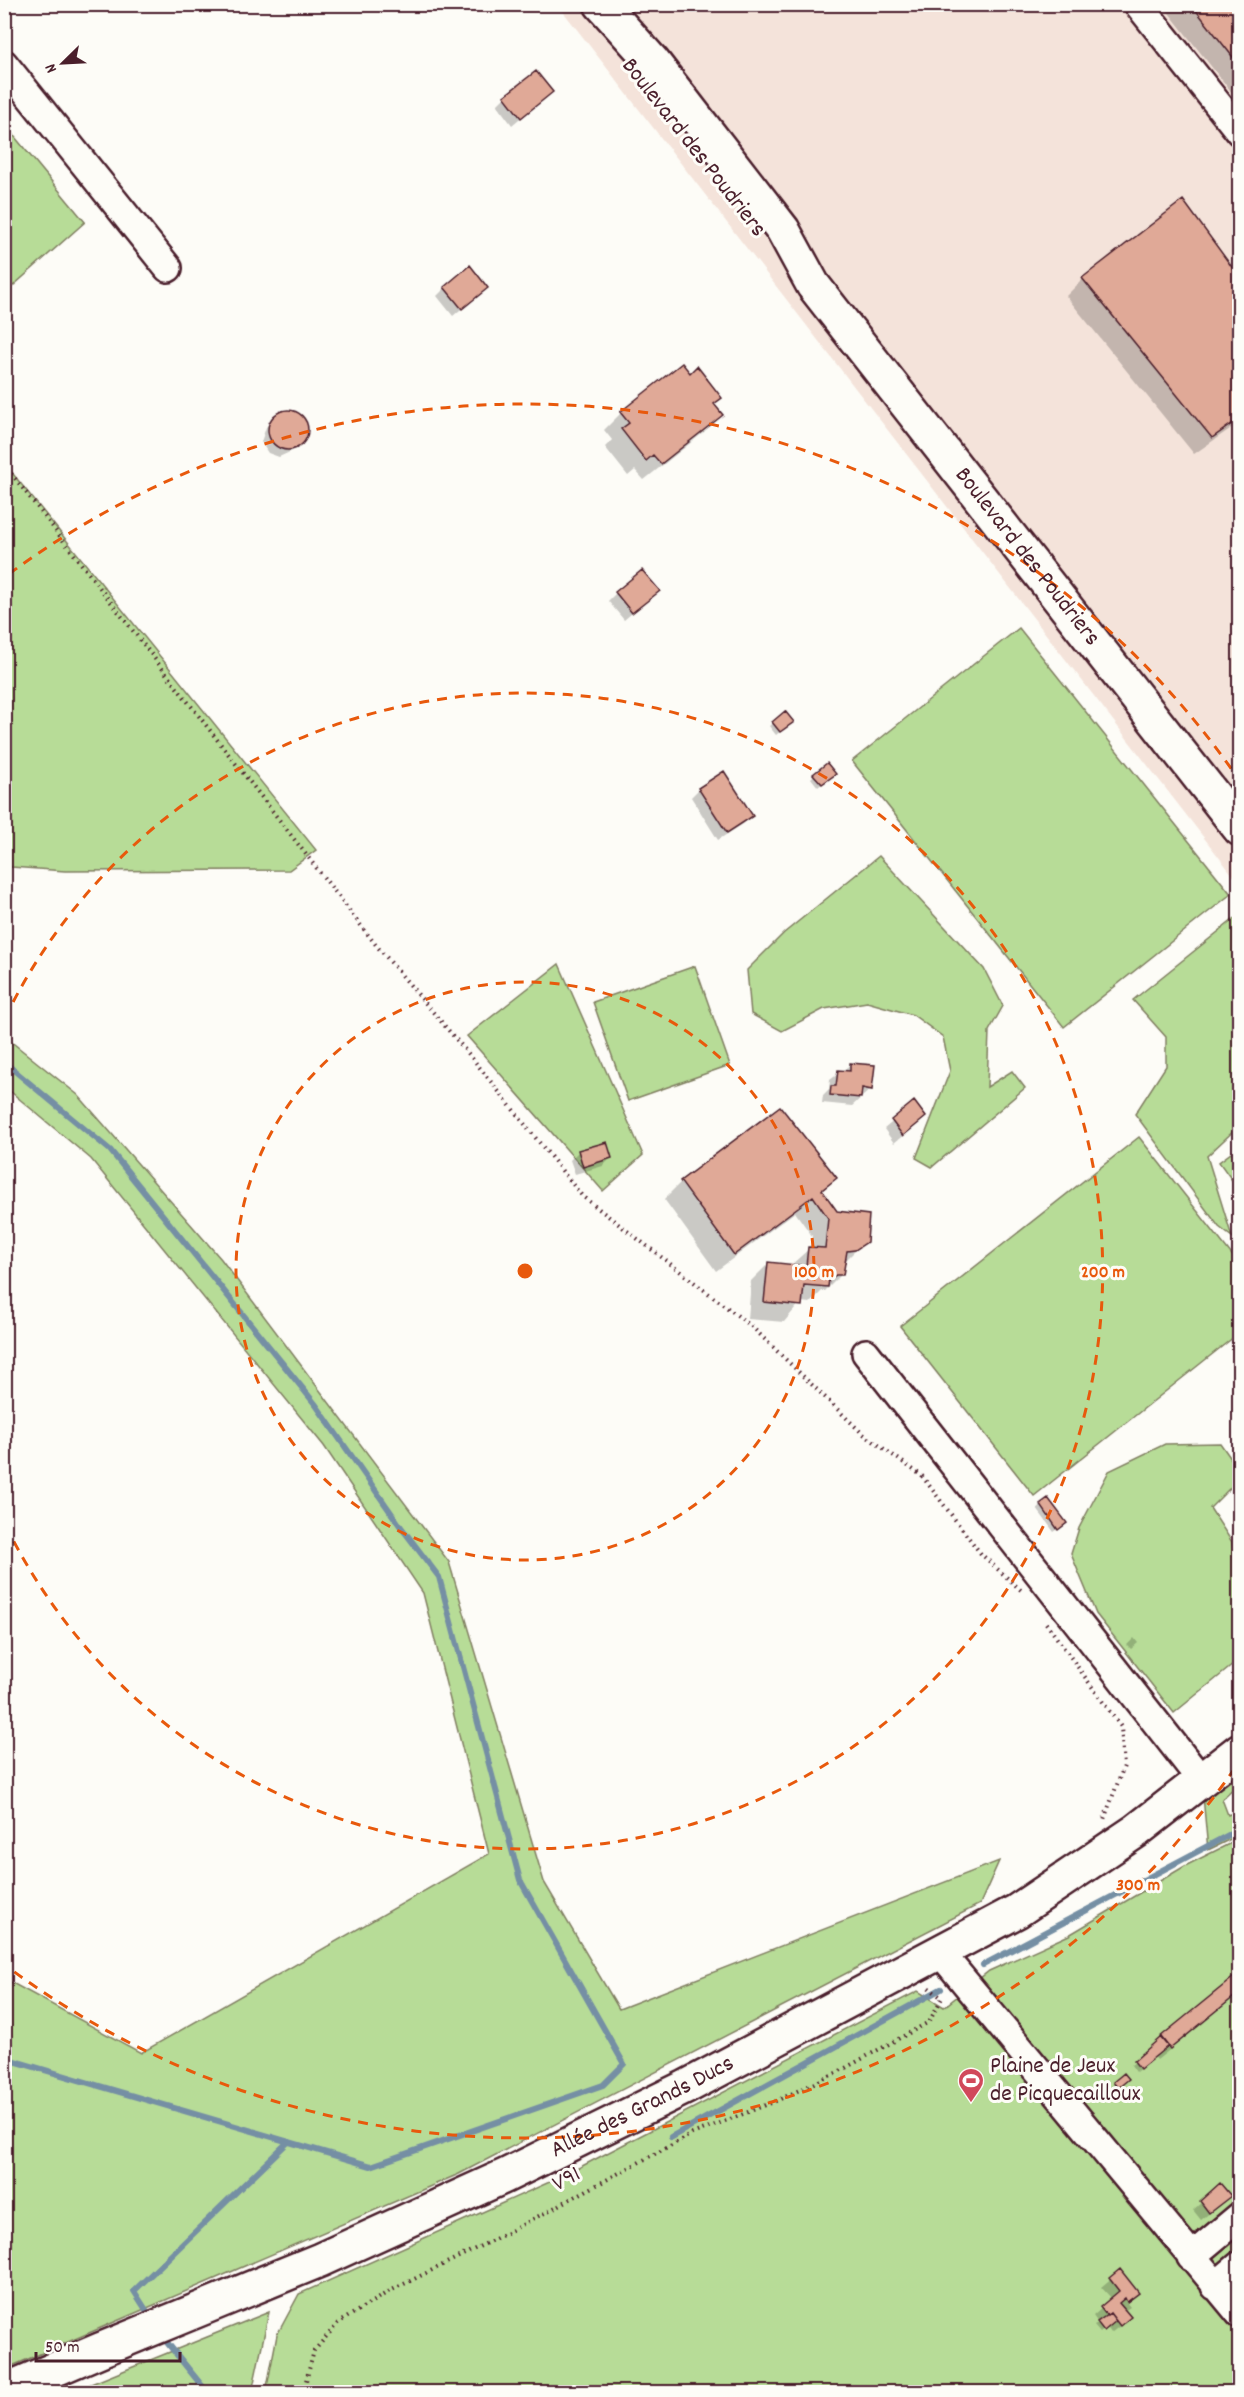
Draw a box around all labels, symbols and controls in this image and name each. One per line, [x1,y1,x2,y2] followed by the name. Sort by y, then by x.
[33,33,93,93] north arrow
[612,51,774,245] street label: Boulevard des Poudriers
[39,60,64,76] text: N
[946,460,1108,654] street label: Boulevard des Poudriers
[515,1261,535,1281] centre of rings
[794,1261,834,1286] text: 100 m
[1081,1261,1125,1286] text: 200 m
[1116,1874,1160,1899] text: 300 m
[545,2047,740,2168] street label: Allée des Grands Ducs
[990,2050,1141,2112] place label: Plaine de Jeux de Picquecailloux
[956,2066,986,2104] sports icon: Plaine de Jeux de Picquecailloux
[547,2158,587,2202] street label: V91
[36,2325,180,2363] scale bar
[45,2336,80,2361] text: 50 m

